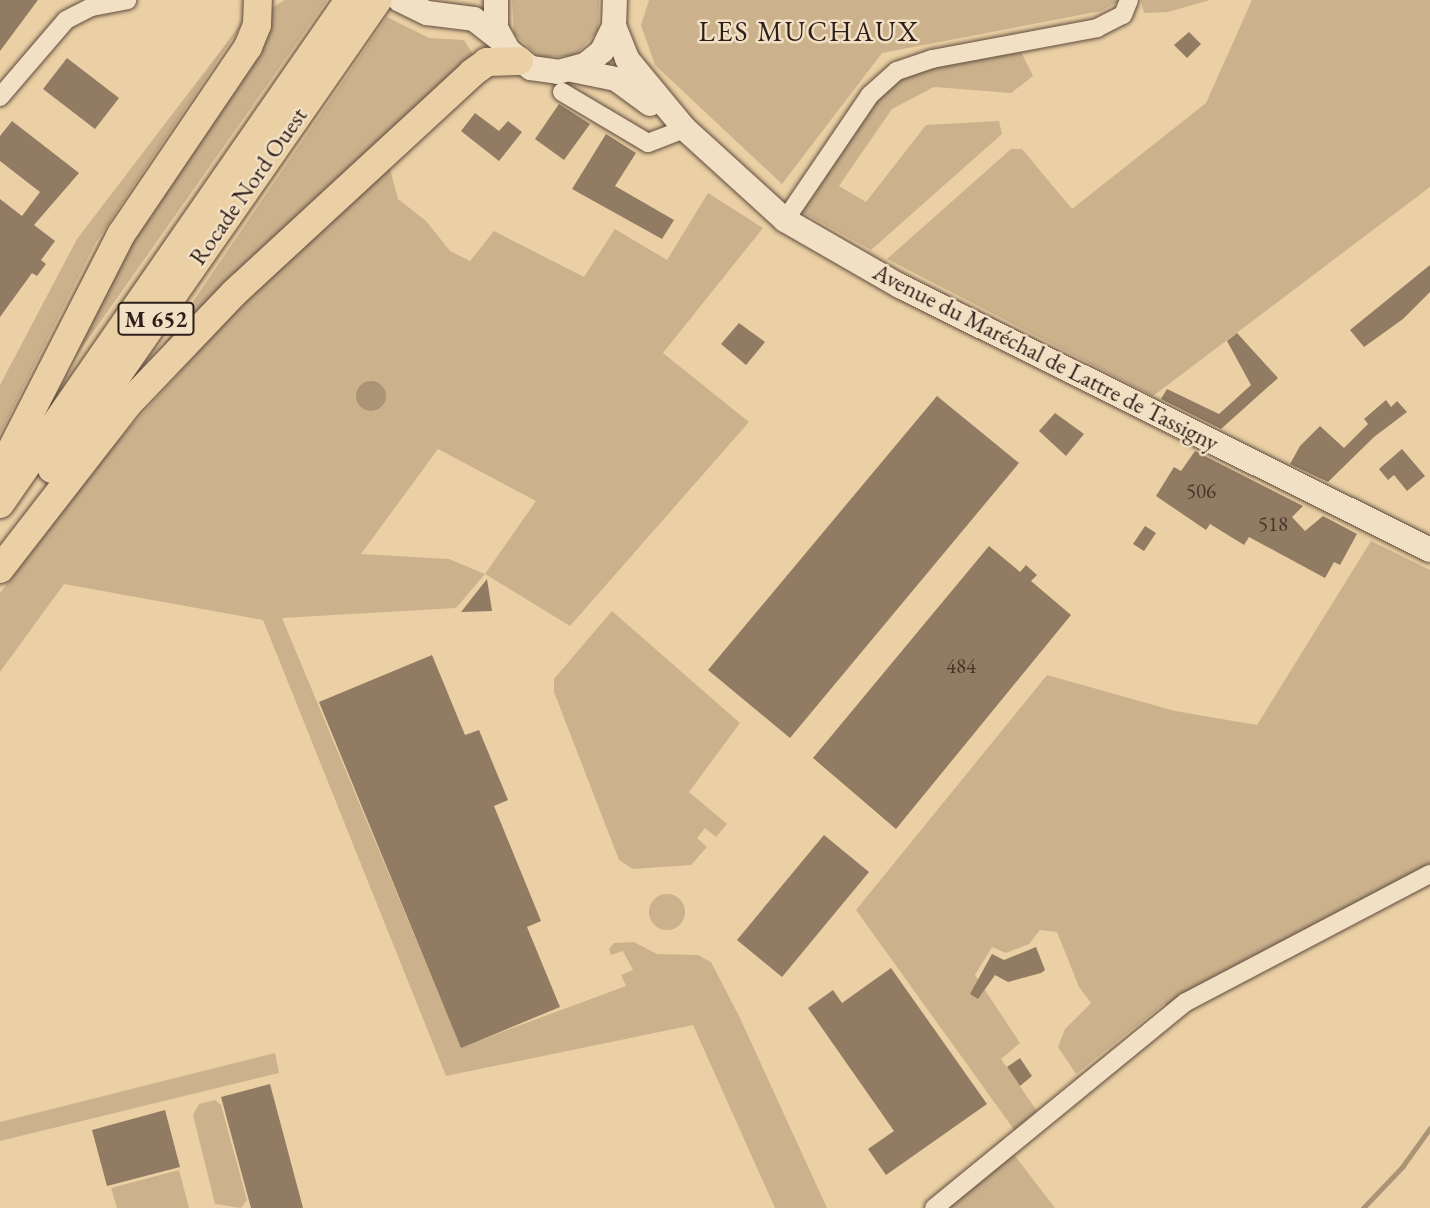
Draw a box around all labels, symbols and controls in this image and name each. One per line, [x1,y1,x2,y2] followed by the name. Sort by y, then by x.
[700,14,918,48] district label: LES MUCHAUX
[183,102,313,270] street label: Rocade Nord Ouest
[868,257,1224,457] street label: Avenue du Maréchal de Lattre de Tassigny
[116,300,196,338] road number: M 652
[1186,478,1216,504] house number: 506
[1258,511,1288,537] house number: 518
[946,653,976,679] house number: 484

